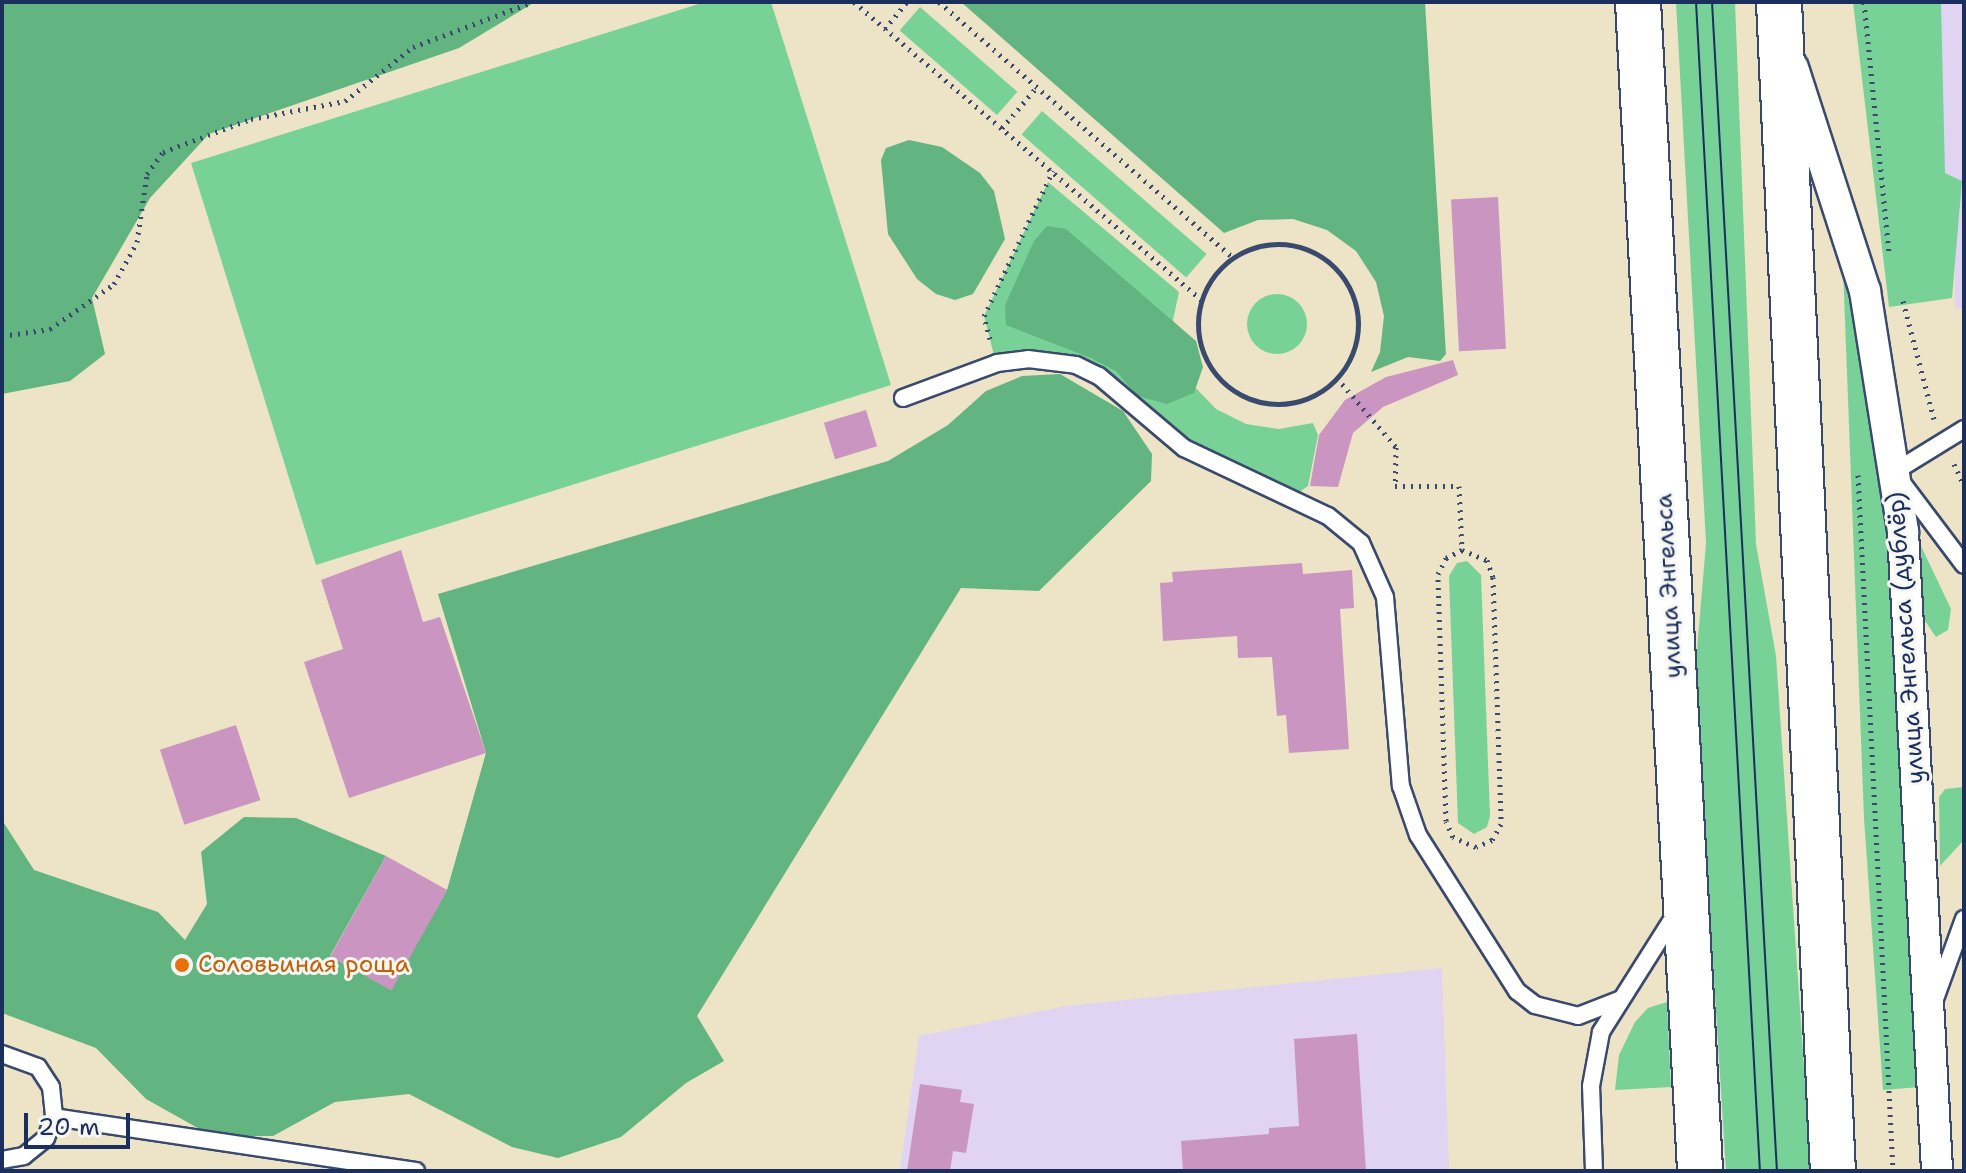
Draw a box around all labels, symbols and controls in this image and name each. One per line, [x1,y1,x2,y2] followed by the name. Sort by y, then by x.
[1881,491,1931,785] street label: улица Энгельса (дублёр)
[1650,493,1688,679] street label: улица Энгельса
[198,951,410,979] place label: Соловьиная роща
[173,956,191,974] marker: Соловьиная роща
[28,1097,134,1147] scale bar
[38,1111,100,1143] text: 20 m

